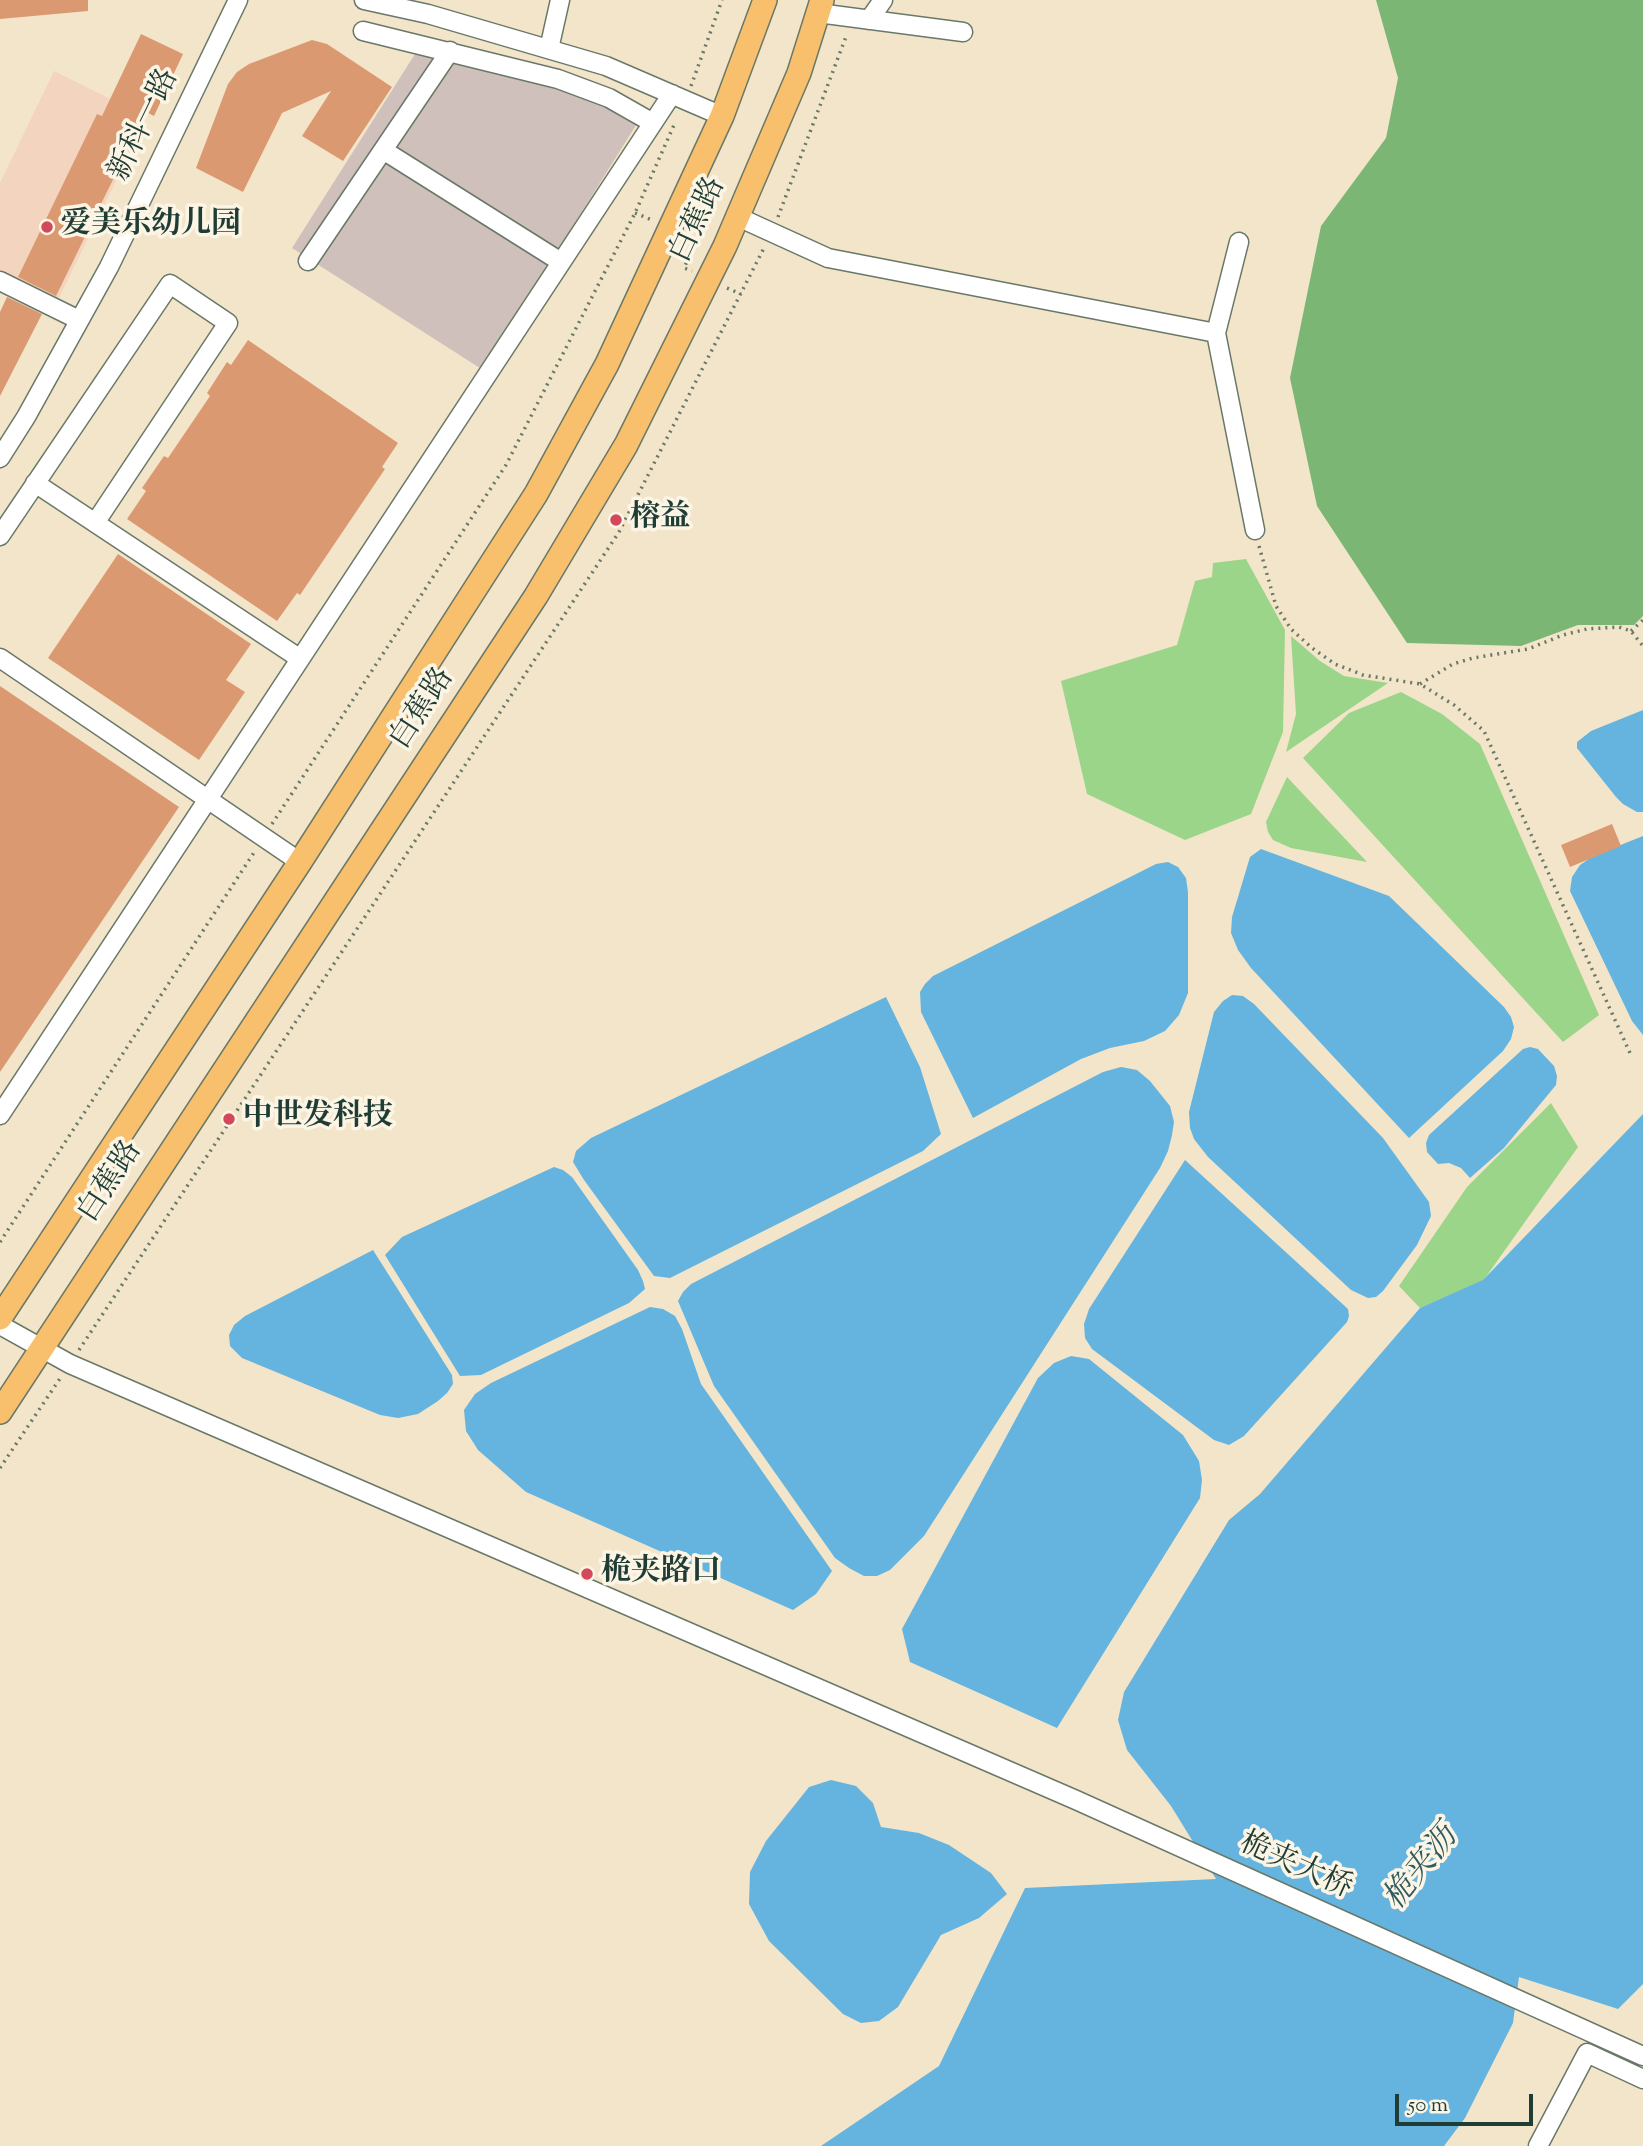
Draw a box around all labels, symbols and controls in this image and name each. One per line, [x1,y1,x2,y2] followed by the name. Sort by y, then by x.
[104,64,188,188] street label: 新科一路
[665,173,735,269] street label: 白蕉路
[61,209,241,245] place label: 爱美乐幼儿园
[39,219,55,235] marker: 爱美乐幼儿园
[630,502,690,538] place label: 榕益
[608,512,624,528] marker: 榕益
[384,662,464,758] street label: 白蕉路
[243,1101,393,1137] place label: 中世发科技
[221,1111,237,1127] marker: 中世发科技
[72,1135,152,1231] street label: 白蕉路
[601,1556,721,1592] place label: 桅夹路口
[579,1566,595,1582] marker: 桅夹路口
[1378,1821,1468,1919] water label: 桅夹沥
[1233,1827,1357,1909] street label: 桅夹大桥
[1398,2080,1536,2124] scale bar
[1408,2091,1448,2121] text: 50 m

